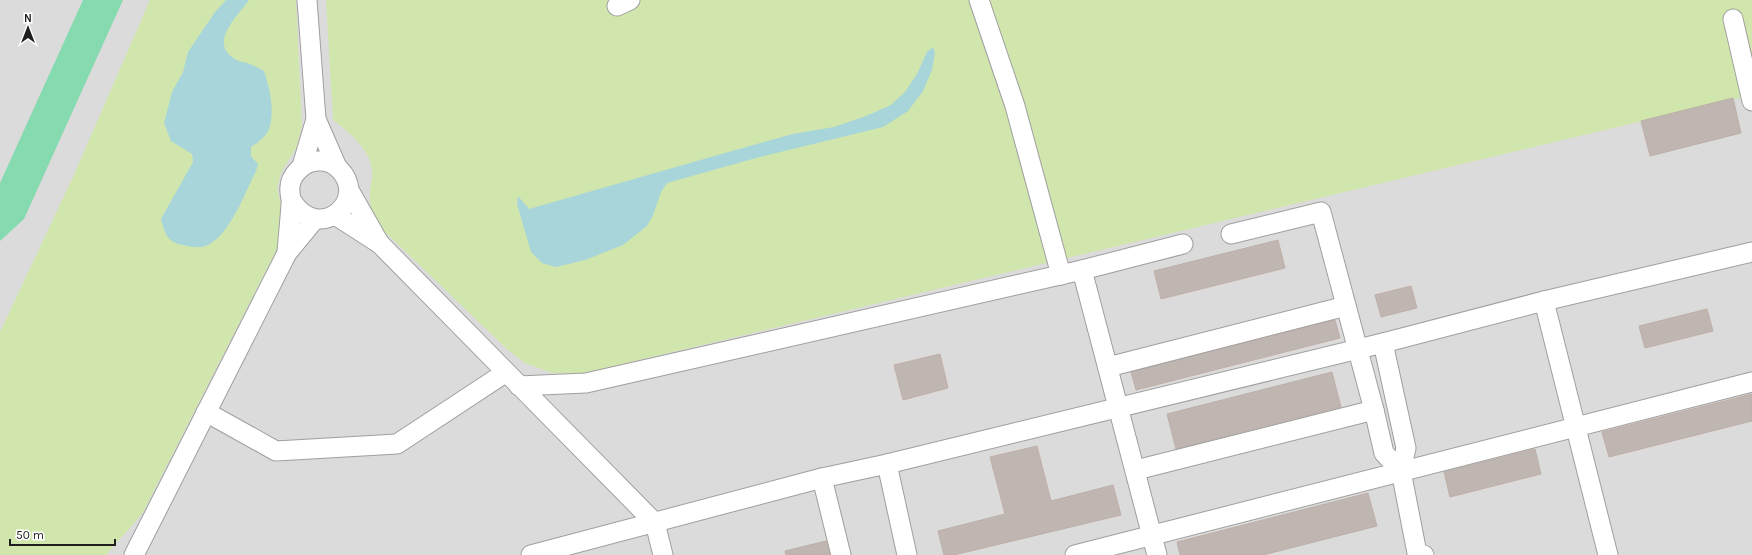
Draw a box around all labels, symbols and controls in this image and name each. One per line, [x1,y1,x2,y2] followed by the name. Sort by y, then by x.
[8,8,48,48] north arrow
[24,12,32,25] text: N
[10,521,115,547] scale bar
[16,528,44,542] text: 50 m

